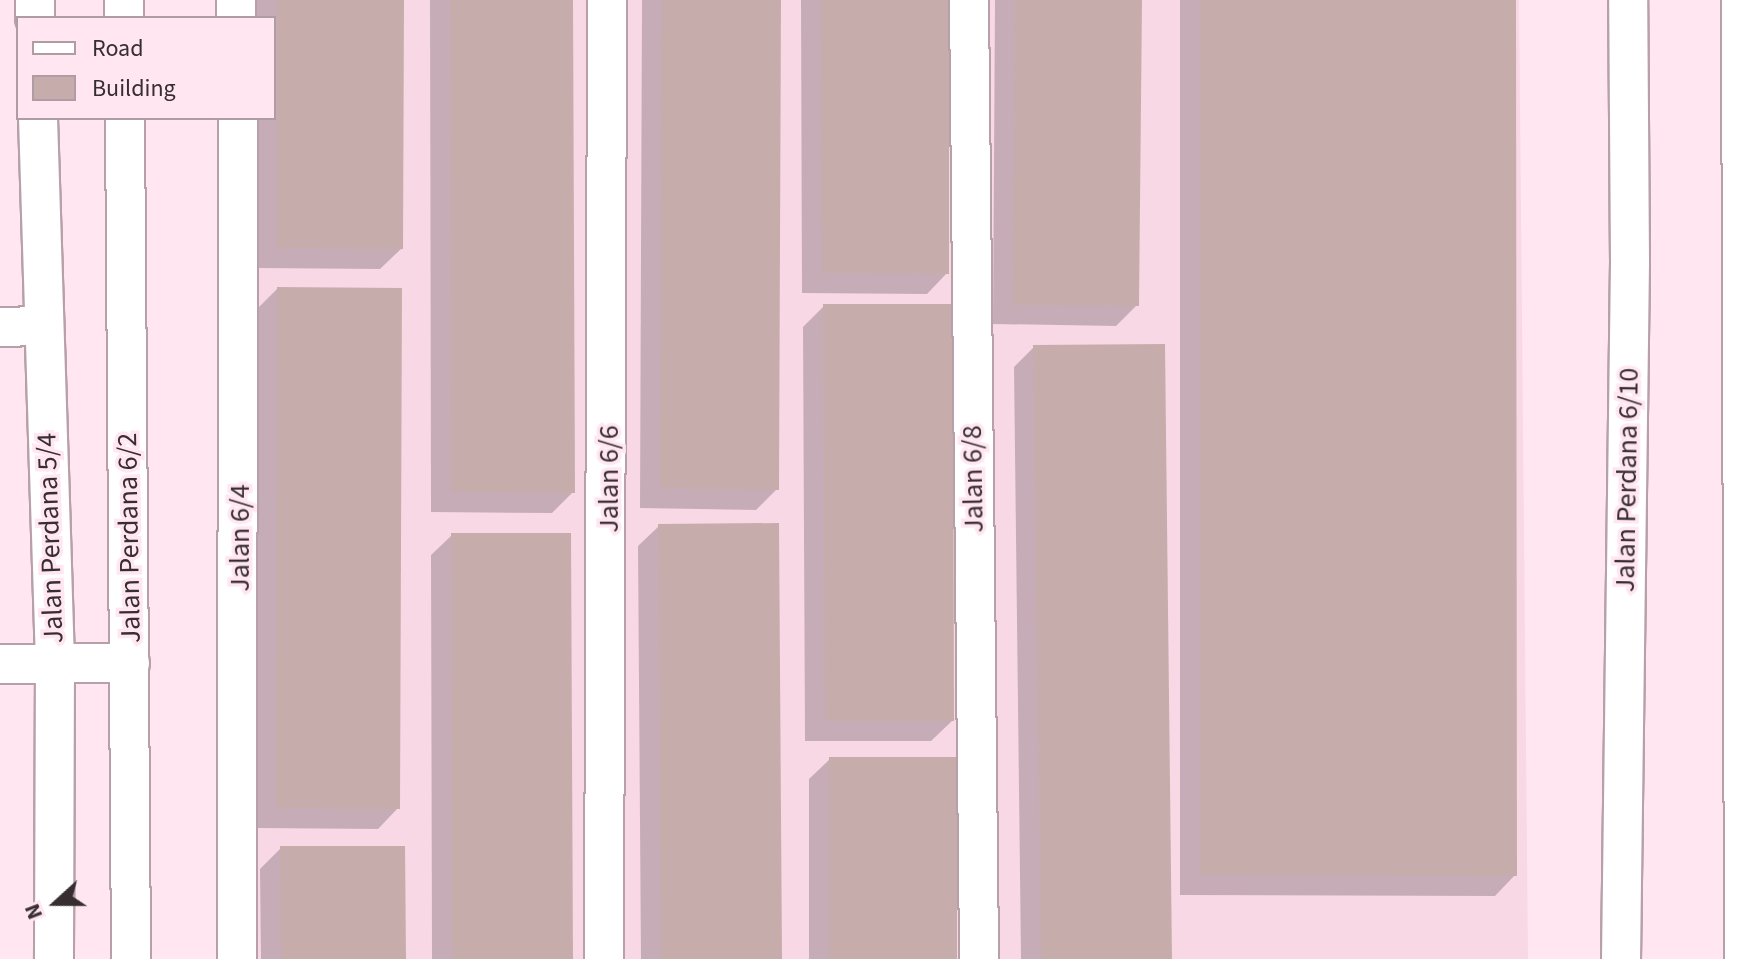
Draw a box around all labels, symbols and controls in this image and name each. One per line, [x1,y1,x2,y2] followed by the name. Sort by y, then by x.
[16,16,276,120] legend
[92,31,144,66] text: Road
[92,71,176,106] text: Building
[1608,368,1646,592] street label: Jalan Perdana 6/10
[592,425,626,533] street label: Jalan 6/6
[955,425,991,533] street label: Jalan 6/8
[30,432,70,644] street label: Jalan Perdana 5/4
[110,432,148,644] street label: Jalan Perdana 6/2
[223,484,257,592] street label: Jalan 6/4
[16,863,96,943] north arrow
[16,899,51,924] text: N

